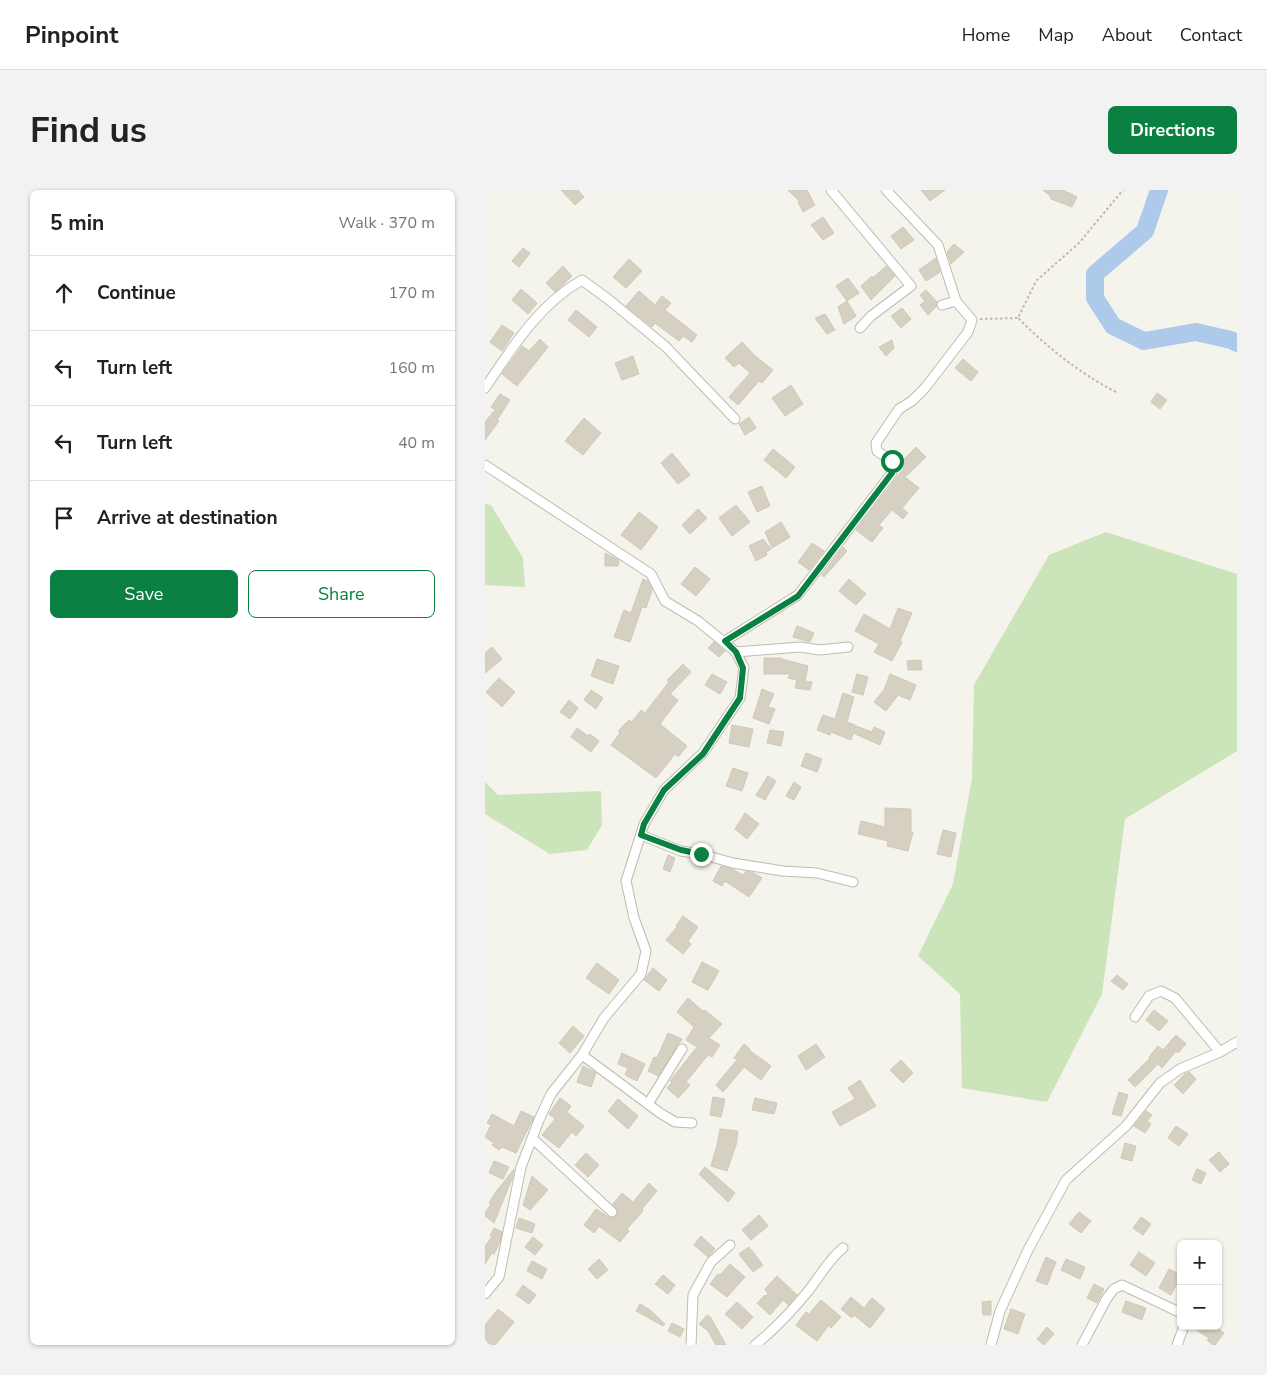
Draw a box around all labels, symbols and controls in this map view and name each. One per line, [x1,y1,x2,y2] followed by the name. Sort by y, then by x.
[25,19,118,51] text: Pinpoint
[962,23,1010,47] text: Home
[1038,23,1074,47] text: Map
[1102,23,1152,47] text: About
[1180,23,1242,47] text: Contact
[1108,106,1237,154] button: Directions
[30,107,147,154] text: Find us
[50,209,104,237] text: 5 min
[339,212,435,234] text: Walk · 370 m
[50,279,78,307] icon: ahead
[97,280,176,306] text: Continue
[388,282,435,304] text: 170 m
[50,354,78,382] icon: left
[97,355,172,381] text: Turn left
[388,357,435,379] text: 160 m
[50,429,78,457] icon: left
[97,430,172,456] text: Turn left
[398,432,435,454] text: 40 m
[881,450,904,473] route start
[50,504,78,532] icon: arrive
[97,505,278,531] text: Arrive at destination
[50,570,238,618] button: Save
[248,570,435,618] button: Share
[690,843,713,866] route end
[1177,1240,1222,1330] map controls
[1177,1240,1222,1285] button: +
[1177,1285,1222,1330] button: −

